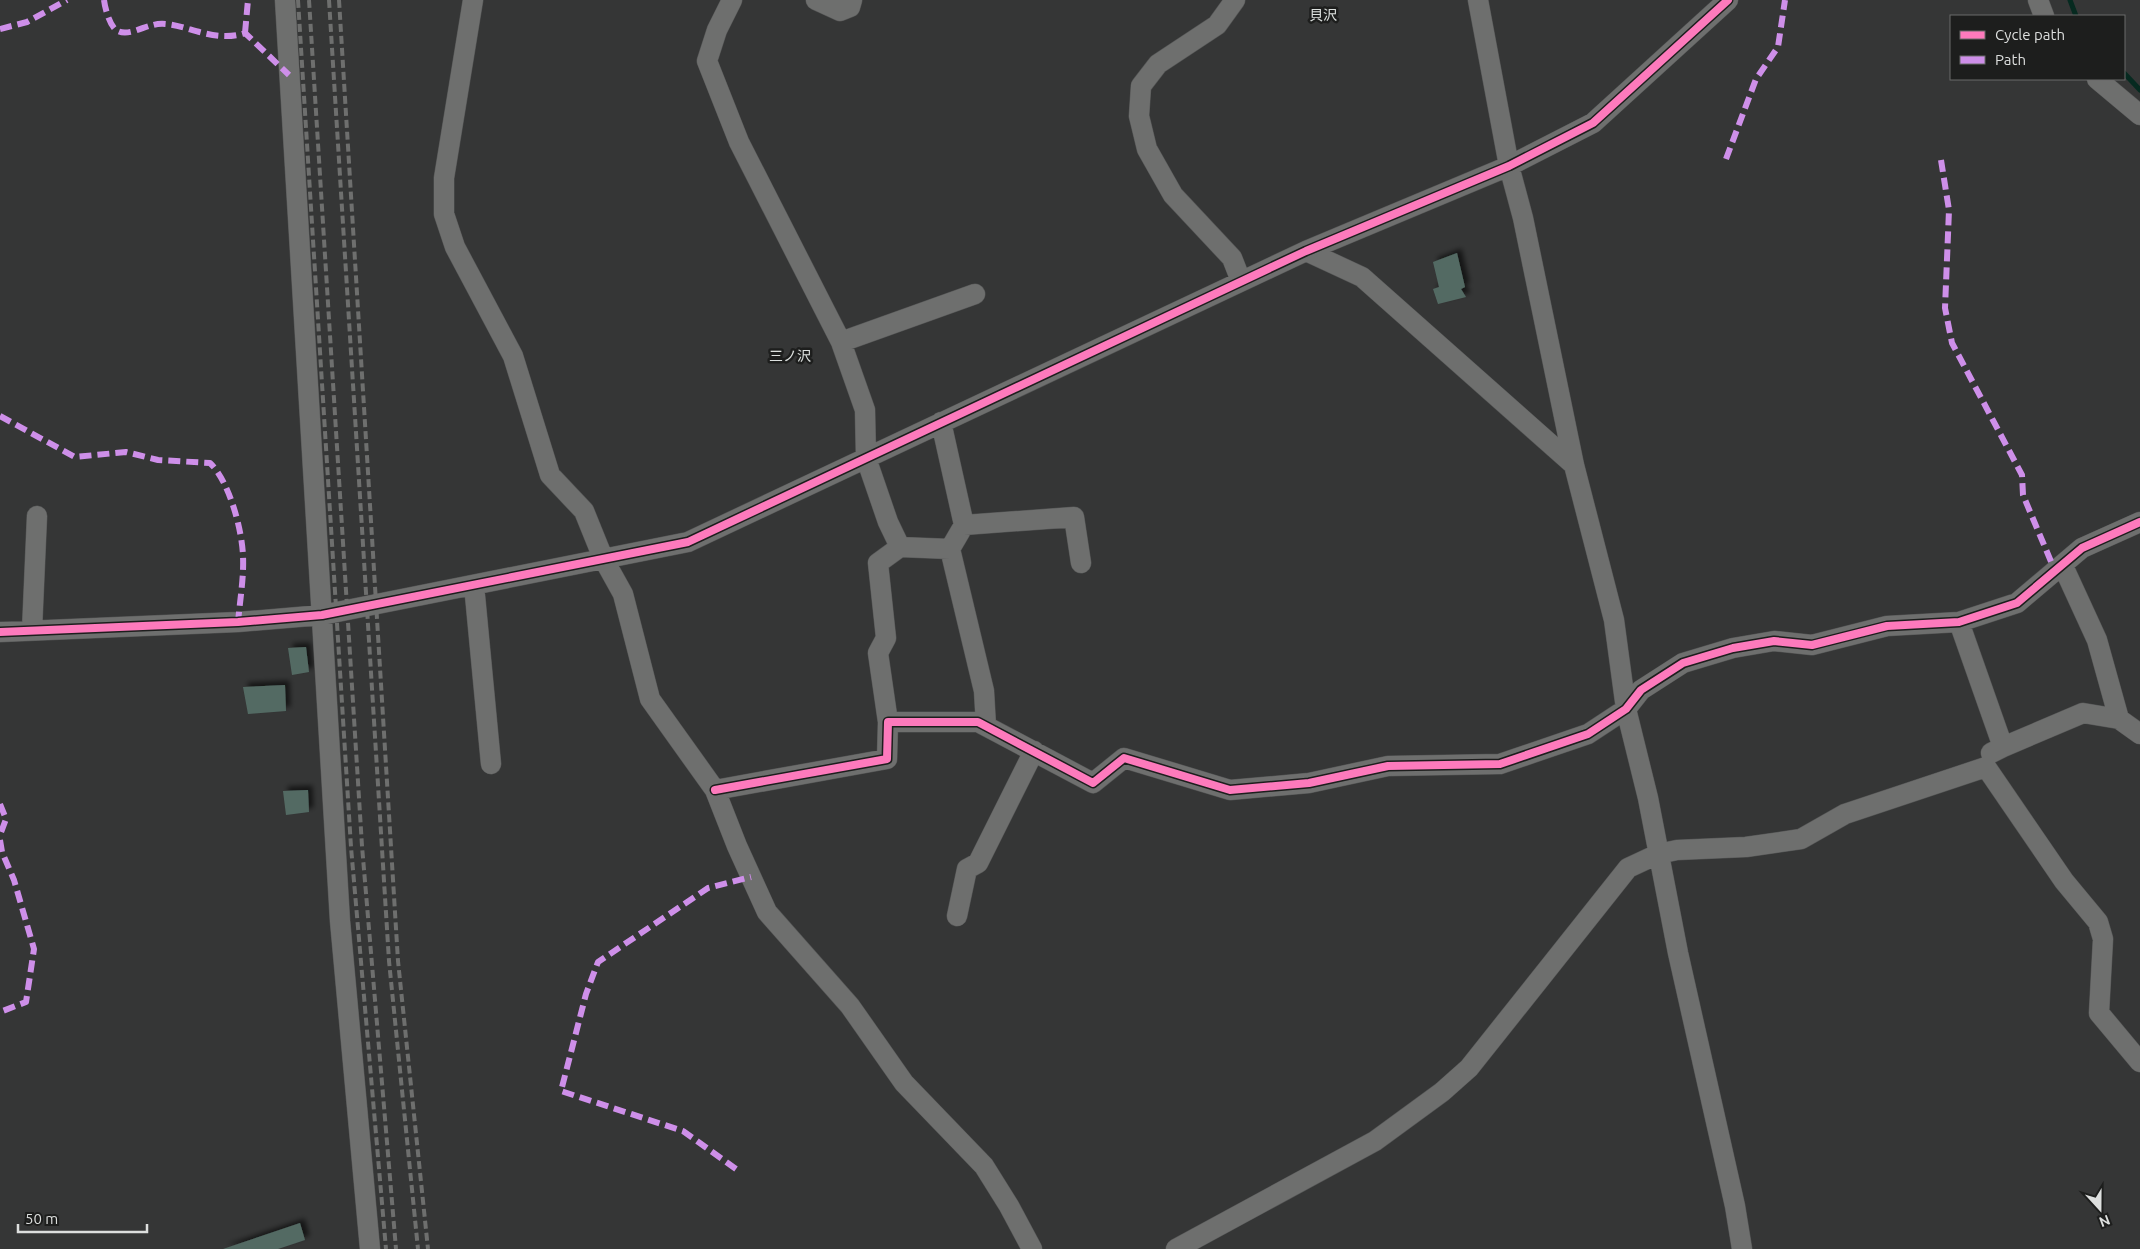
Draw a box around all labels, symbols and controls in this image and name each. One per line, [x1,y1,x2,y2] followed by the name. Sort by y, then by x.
[1309,7,1337,23] district label: 貝沢
[1950,15,2125,80] legend
[1995,26,2065,43] text: Cycle path
[1995,51,2026,68] text: Path
[769,348,811,364] district label: 三ノ沢
[2075,1184,2125,1234] north arrow
[18,1202,146,1234] scale bar
[25,1210,58,1227] text: 50 m
[2097,1212,2112,1230] text: N

